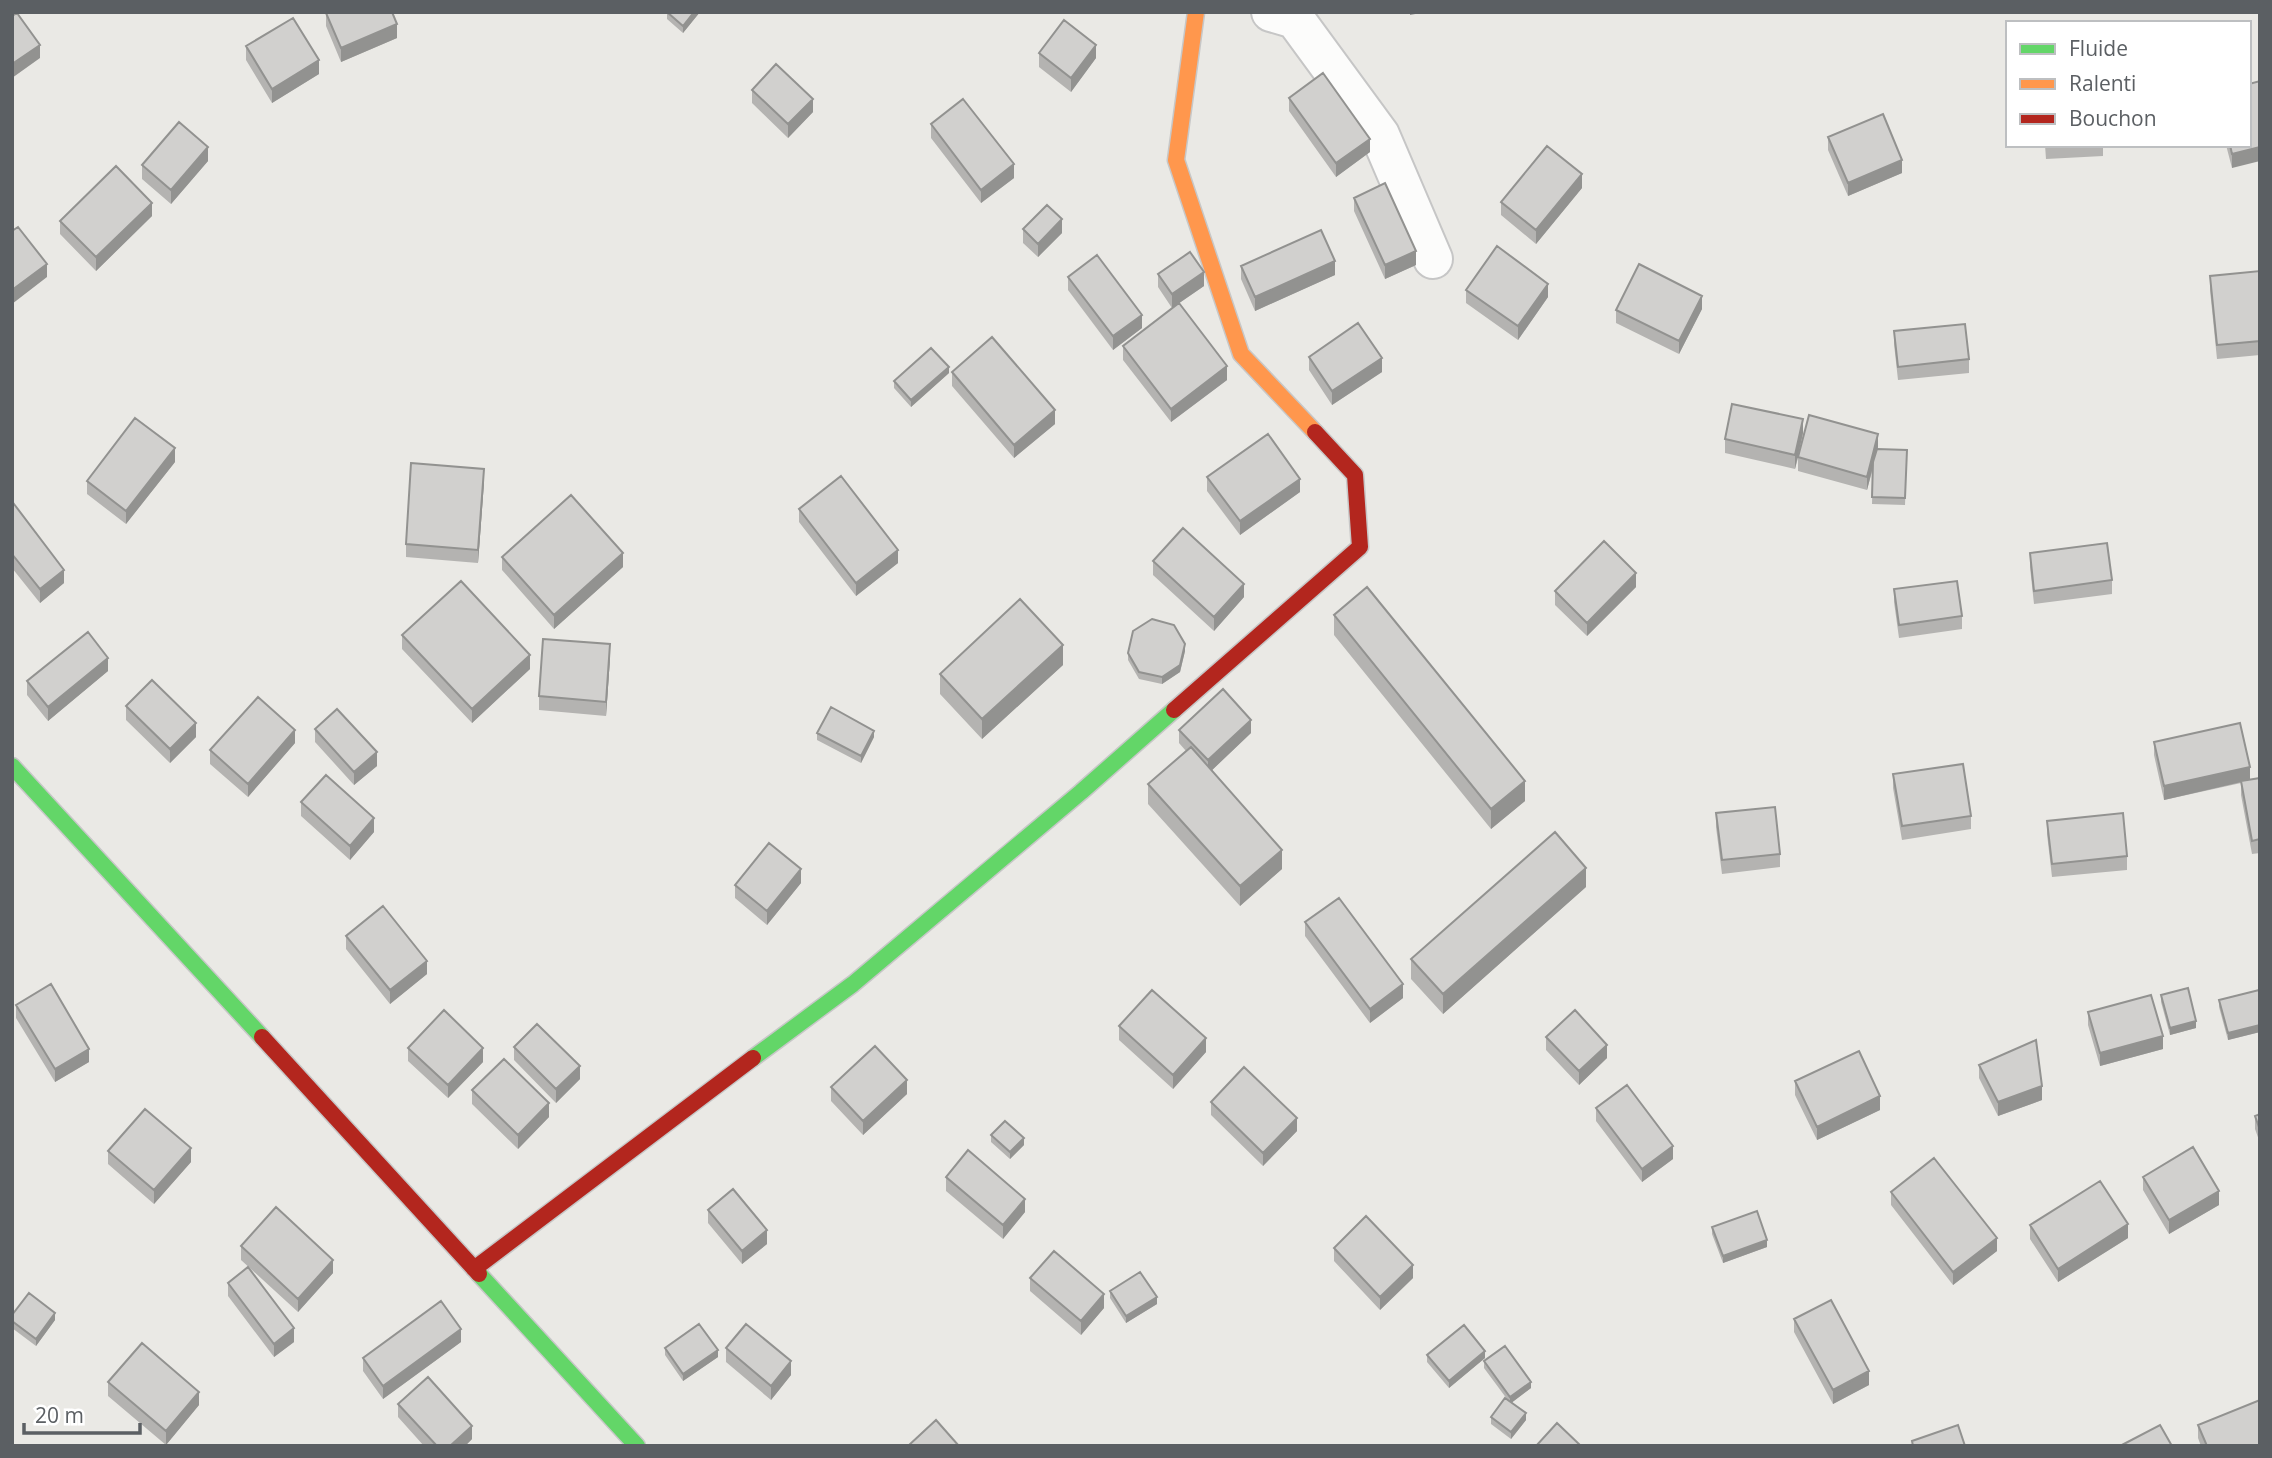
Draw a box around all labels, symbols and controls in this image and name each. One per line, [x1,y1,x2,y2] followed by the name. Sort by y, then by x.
[2006,21,2251,147] legend
[2069,34,2128,62] text: Fluide
[2069,69,2136,97] text: Ralenti
[2069,104,2157,132] text: Bouchon
[24,1392,140,1436] scale bar
[35,1401,84,1429] text: 20 m

